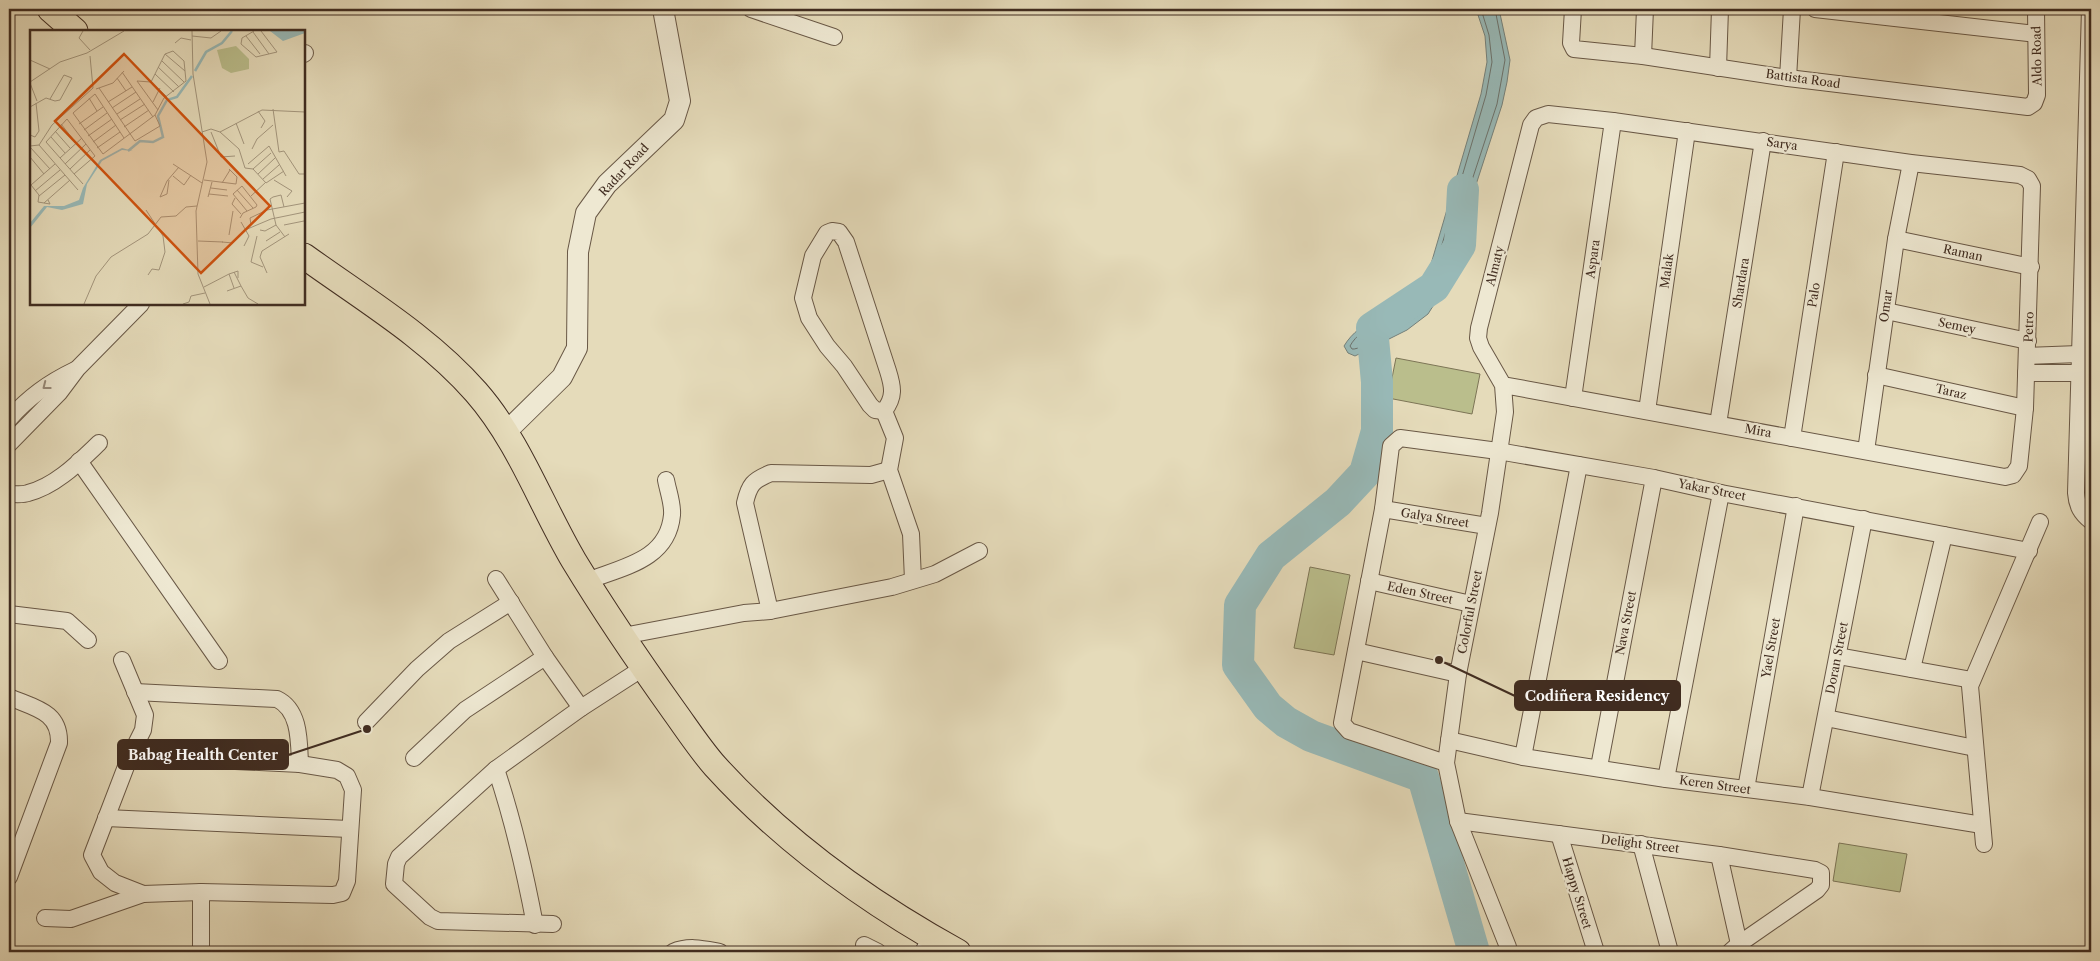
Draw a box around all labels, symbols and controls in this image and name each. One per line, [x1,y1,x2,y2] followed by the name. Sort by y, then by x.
[2028,25,2045,87] street label: Aldo Road
[30,30,305,305] inset map
[1765,66,1842,91] street label: Battista Road
[1766,134,1799,153] street label: Sarya
[595,140,652,199] street label: Radar Road
[1582,238,1603,280] street label: Aspara
[1942,241,1985,264] street label: Raman
[1482,244,1507,289] street label: Almaty
[1657,251,1677,289] street label: Malak
[1729,256,1752,309] street label: Shardara
[1804,281,1823,308] street label: Palo
[1876,289,1895,323] street label: Omar
[2020,311,2037,343] street label: Petro
[1937,314,1978,337] street label: Semey
[43,380,52,388] one-way arrow
[1934,381,1968,402] street label: Taraz
[1743,421,1773,440] street label: Mira
[1676,475,1748,504] street label: Yakar Street
[1400,505,1471,530] street label: Galya Street
[1454,568,1485,655] street label: Colorful Street
[1386,578,1455,607] street label: Eden Street
[1612,589,1639,656] street label: Nava Street
[1758,616,1783,680] street label: Yael Street
[1822,620,1851,695] street label: Doran Street
[1515,681,1680,710] callout: Codiñera Residency
[1525,687,1670,705] text: Codiñera Residency
[118,740,288,769] callout: Babag Health Center
[128,746,278,764] text: Babag Health Center
[1678,772,1753,797] street label: Keren Street
[1600,831,1681,856] street label: Delight Street
[1559,855,1596,931] street label: Happy Street

